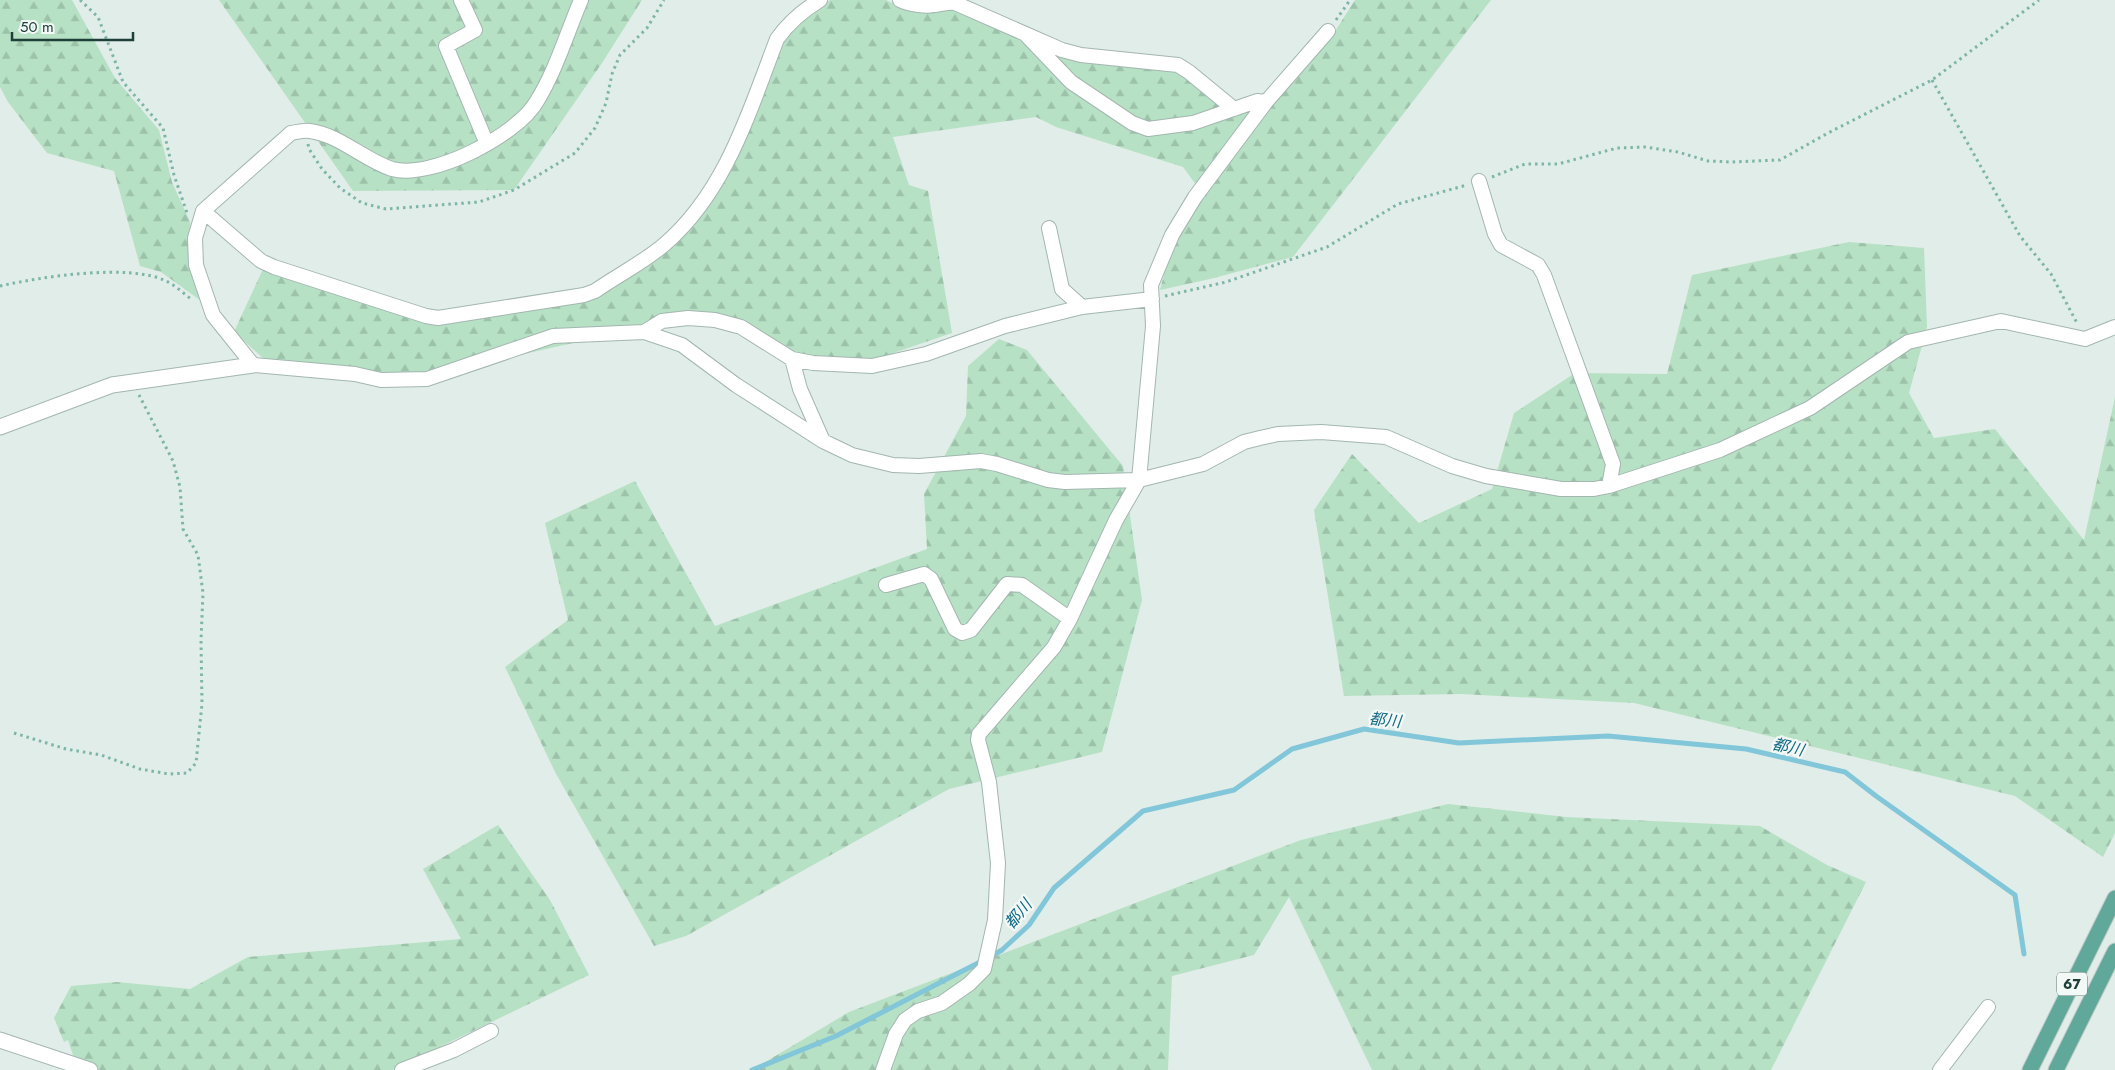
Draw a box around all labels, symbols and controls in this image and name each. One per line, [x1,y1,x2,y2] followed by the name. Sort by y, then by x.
[12,10,134,42] scale bar
[20,16,54,38] text: 50 m
[1368,707,1404,733] water label: 都川
[1770,732,1808,762] water label: 都川
[999,893,1038,934] water label: 都川
[2057,972,2087,996] road number: 67

